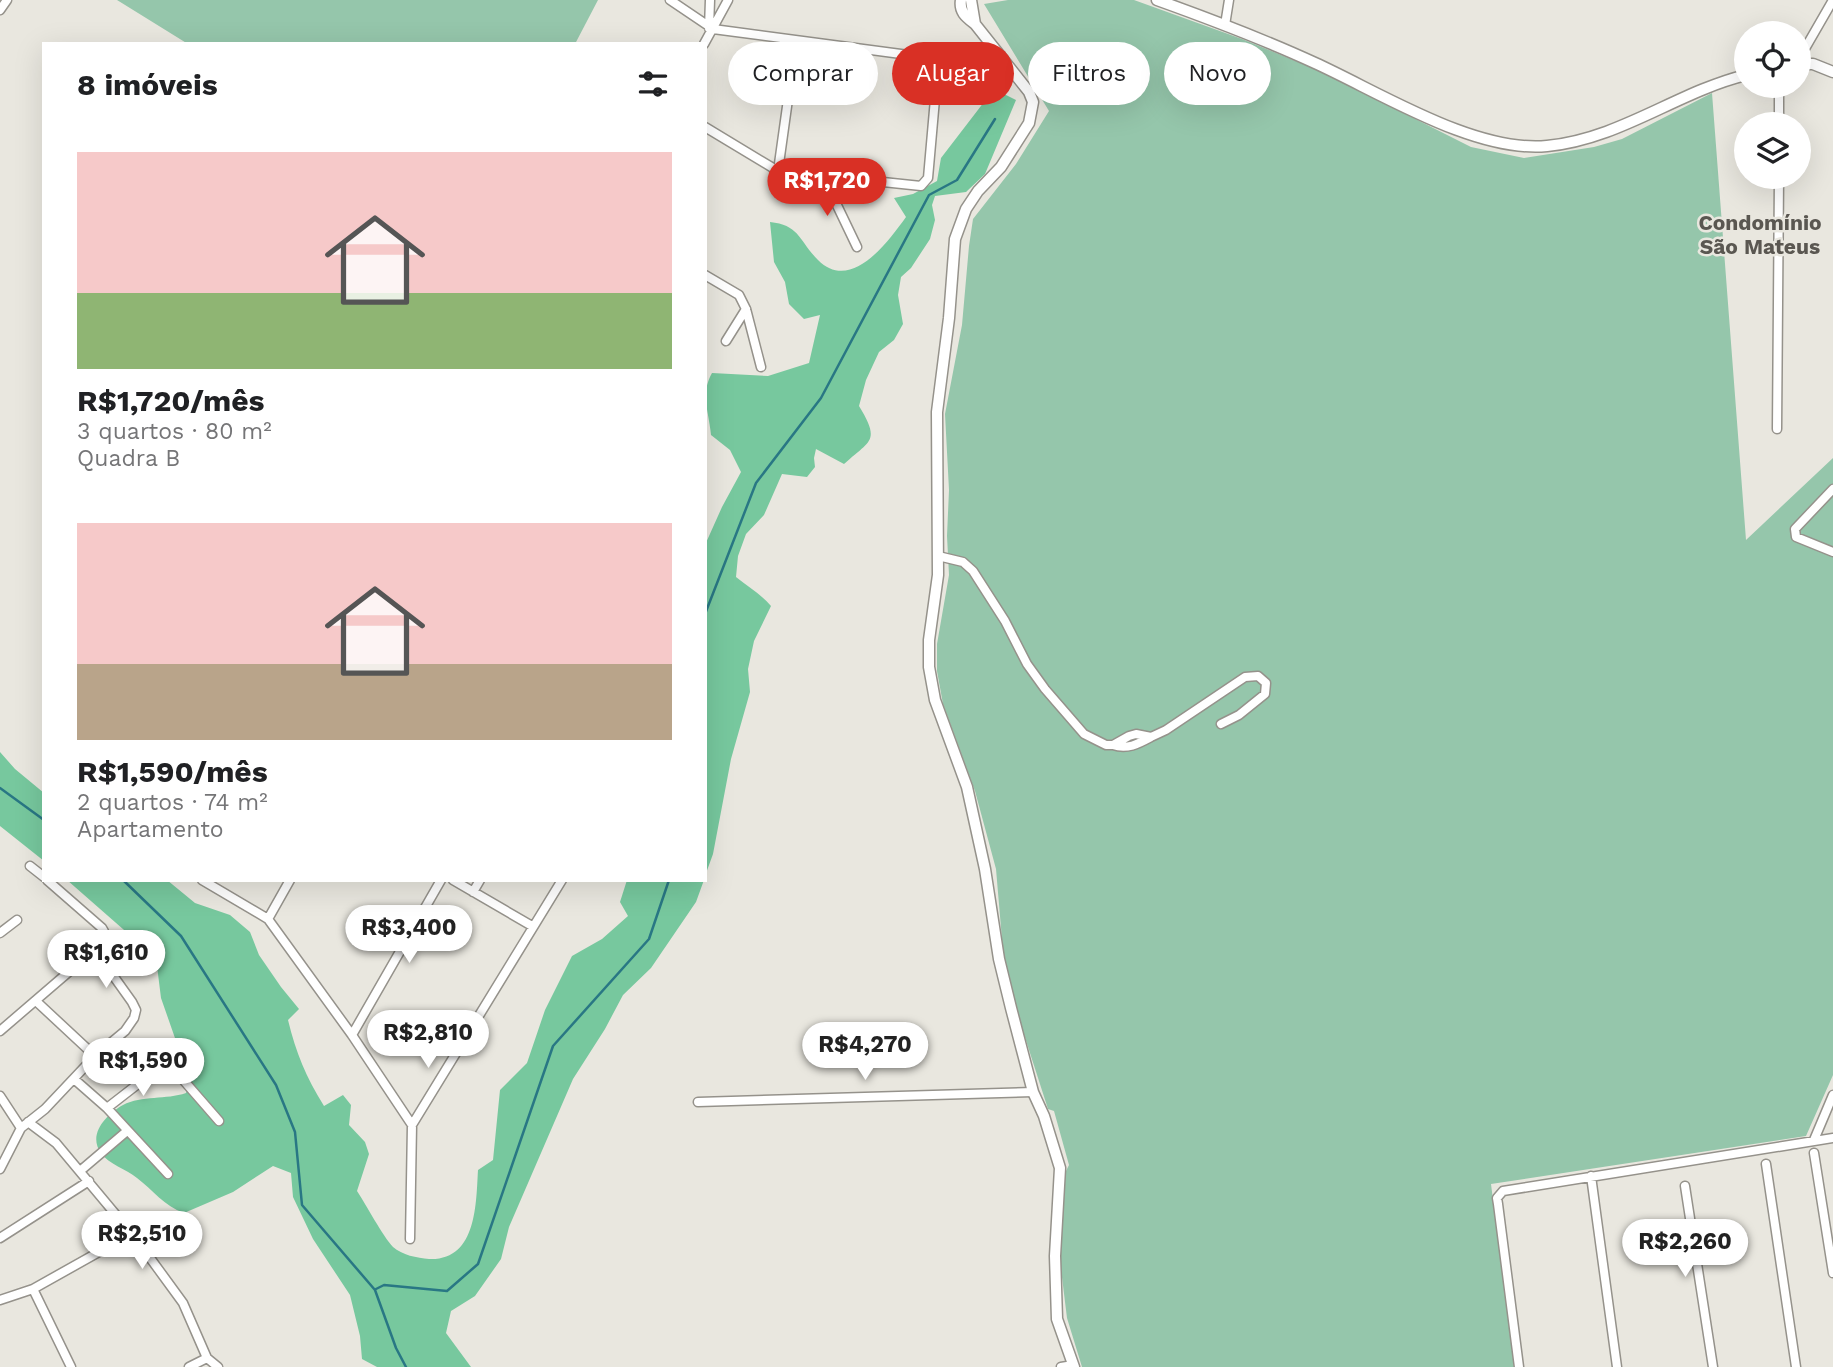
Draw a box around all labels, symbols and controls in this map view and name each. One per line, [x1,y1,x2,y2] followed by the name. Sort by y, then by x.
[1734,21,1811,189] map controls
[1734,21,1811,98] button: locate
[728,42,878,105] chip: Comprar
[892,42,1014,105] chip: Alugar
[1028,42,1150,105] chip: Filtros
[1164,42,1271,105] chip: Novo
[634,65,672,103] icon: filters
[77,67,218,102] text: 8 imóveis
[1734,112,1811,189] button: layers
[762,158,892,218] pin: R$1,720
[783,167,871,194] text: R$1,720
[312,197,438,323] icon: home
[1698,210,1822,259] district label: Condomínio São Mateus
[77,383,265,418] text: R$1,720/mês
[77,418,272,445] text: 3 quartos · 80 m²
[77,445,180,472] text: Quadra B
[312,568,438,694] icon: home
[77,754,268,789] text: R$1,590/mês
[77,789,268,816] text: 2 quartos · 74 m²
[77,816,224,843] text: Apartamento
[344,906,474,965] pin: R$3,400
[361,914,457,941] text: R$3,400
[41,930,171,990] pin: R$1,610
[63,939,149,966] text: R$1,610
[363,1010,493,1070] pin: R$2,810
[383,1019,473,1046] text: R$2,810
[800,1023,930,1082] pin: R$4,270
[818,1031,912,1058] text: R$4,270
[78,1038,208,1098] pin: R$1,590
[98,1047,188,1074] text: R$1,590
[77,1212,207,1271] pin: R$2,510
[97,1220,187,1247] text: R$2,510
[1620,1220,1750,1279] pin: R$2,260
[1638,1228,1732,1255] text: R$2,260

